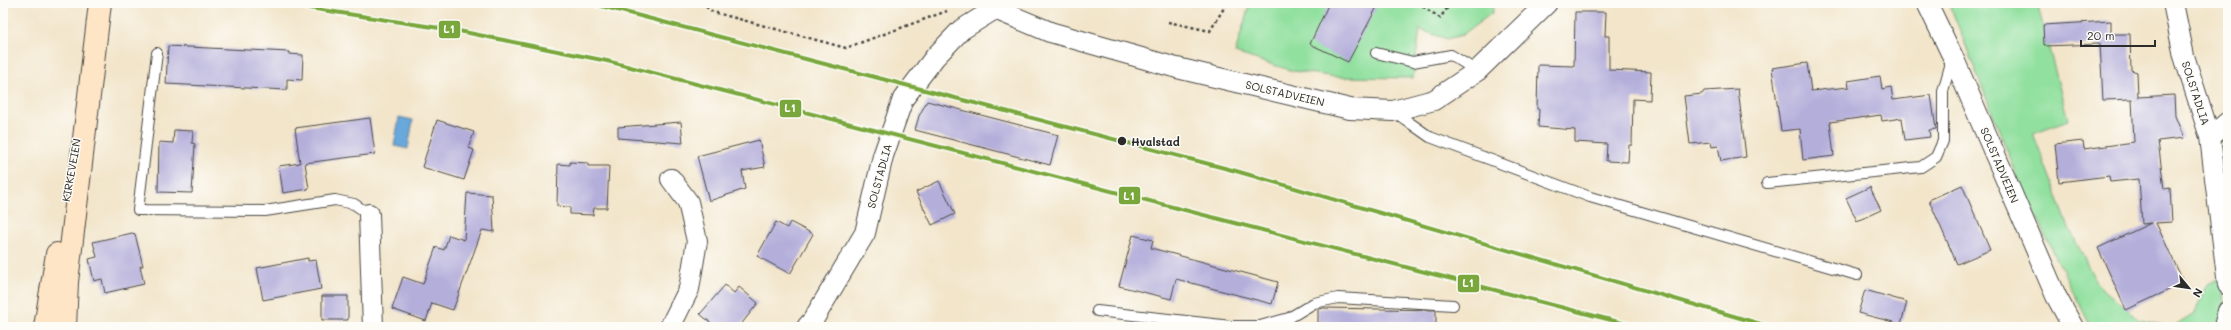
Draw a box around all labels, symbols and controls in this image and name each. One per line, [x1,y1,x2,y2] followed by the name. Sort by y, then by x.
[438,20,461,39] line badge: L1
[443,21,455,36] text: L1
[2081,22,2155,48] scale bar
[2087,27,2115,43] text: 20 m
[2179,59,2213,127] street label: SOLSTADLIA
[1244,77,1326,109] street label: SOLSTADVEIEN
[779,99,802,118] line badge: L1
[784,100,796,115] text: L1
[1977,125,2023,205] street label: SOLSTADVEIEN
[1131,134,1180,149] place label: Hvalstad
[1116,135,1128,147] marker: Hvalstad
[58,137,84,203] street label: KIRKEVEIEN
[863,142,895,210] street label: SOLSTADLIA
[1118,186,1141,205] line badge: L1
[1123,188,1135,203] text: L1
[2169,268,2209,308] north arrow
[1457,274,1480,293] line badge: L1
[1462,275,1474,290] text: L1
[2190,286,2207,300] text: N

